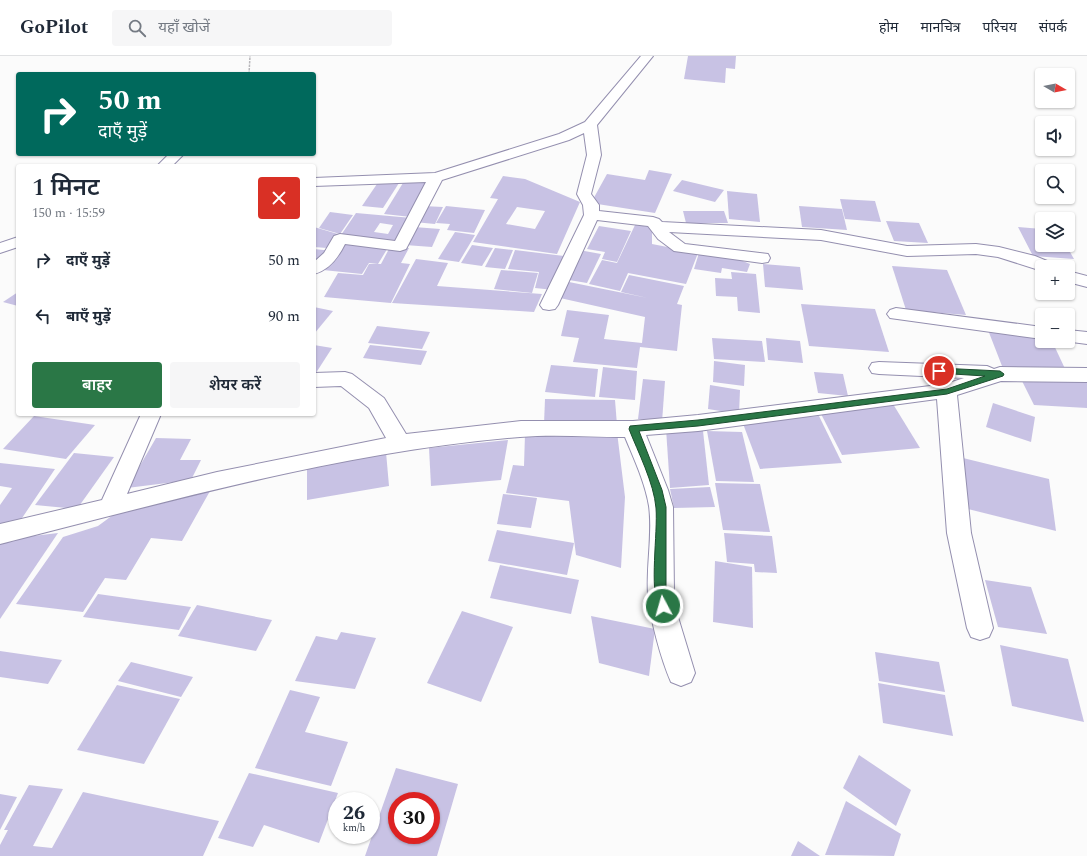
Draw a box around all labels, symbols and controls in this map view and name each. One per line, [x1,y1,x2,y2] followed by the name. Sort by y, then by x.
[112,10,392,46] search box
[20,13,88,42] text: GoPilot
[158,16,210,39] text: यहाँ खोजें
[126,17,148,39] icon: search
[879,17,898,38] text: होम
[920,17,961,38] text: मानचित्र
[983,17,1017,38] text: परिचय
[1039,17,1067,38] text: संपर्क
[1035,68,1075,108] north arrow
[1035,68,1075,348] map controls
[98,79,162,122] text: 50 m
[32,88,84,140] icon: right
[1035,116,1075,156] button: sound
[98,118,147,145] text: दाएँ मुड़ें
[1035,164,1075,204] button: search
[32,170,100,206] text: 1 मिनट
[258,177,300,219] button: close
[32,203,105,223] text: 150 m · 15:59
[1035,212,1075,252] button: layers
[32,249,54,271] icon: right
[66,249,110,272] text: दाएँ मुड़ें
[268,249,300,272] text: 50 m
[1035,260,1075,300] button: +
[32,305,54,327] icon: left
[66,305,111,328] text: बाएँ मुड़ें
[268,305,300,328] text: 90 m
[1035,308,1075,348] button: −
[922,354,956,388] pin
[928,360,950,382] icon: arrive
[32,362,162,408] button: बाहर
[170,362,300,408] button: शेयर करें
[642,585,684,627] position arrow
[388,792,440,844] speed limit sign: 30
[343,798,365,828] text: 26
[343,820,365,836] text: km/h

